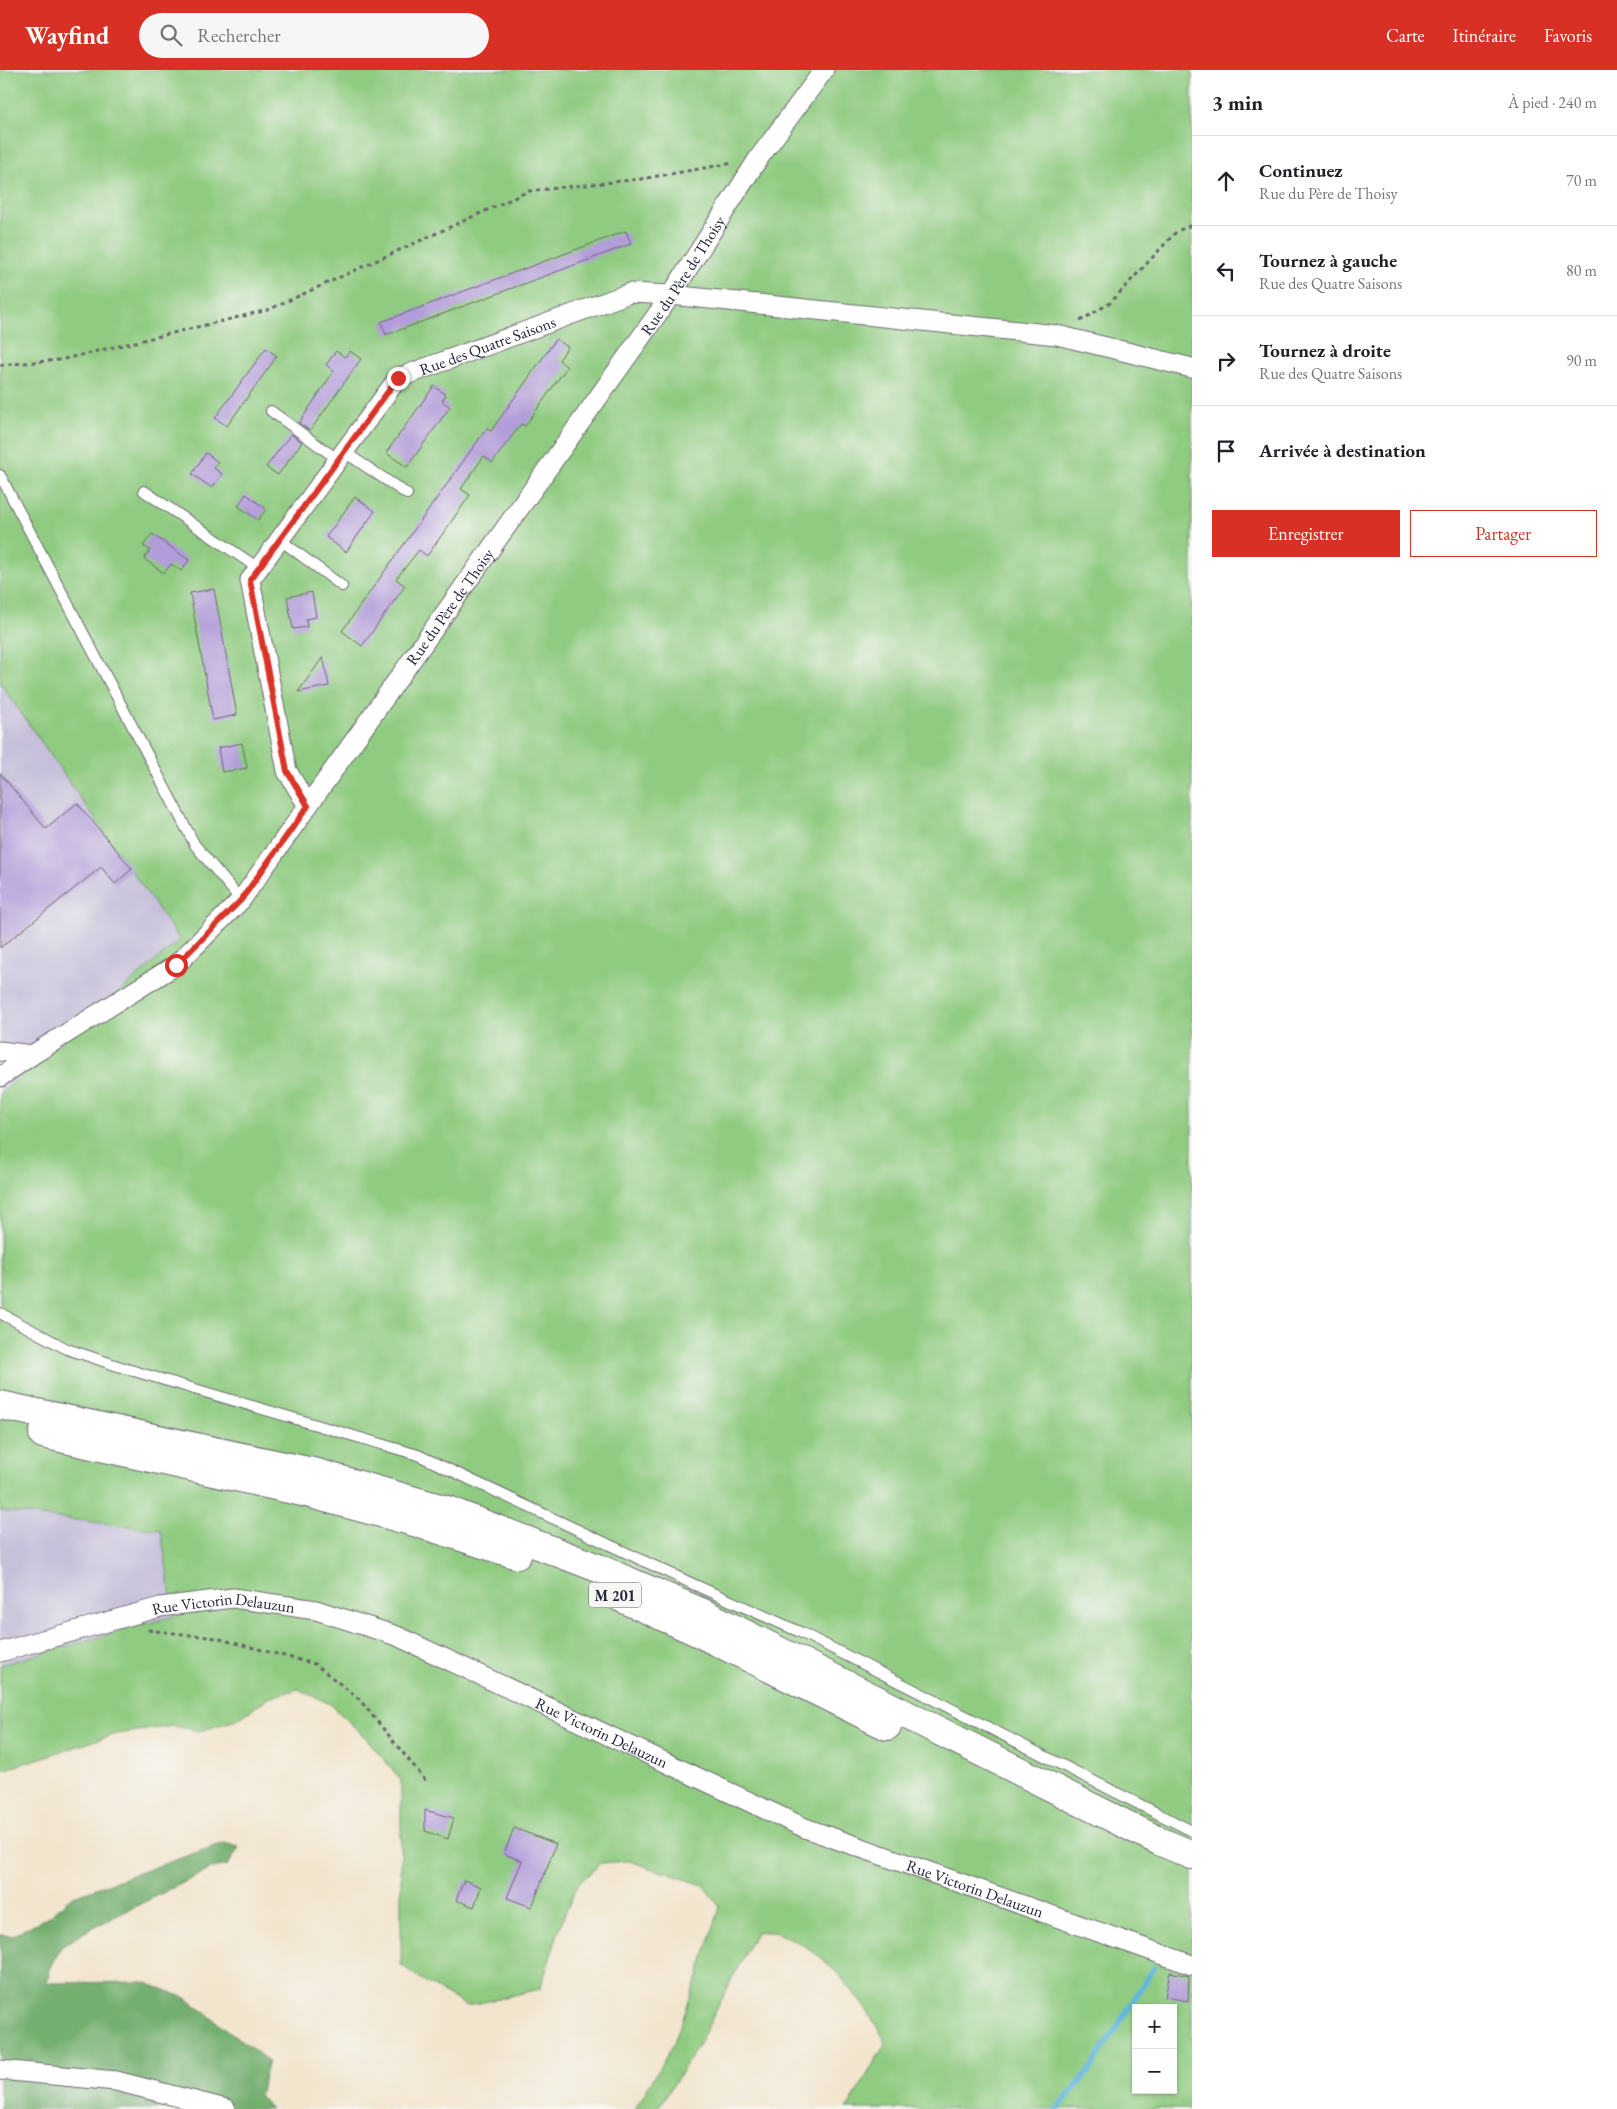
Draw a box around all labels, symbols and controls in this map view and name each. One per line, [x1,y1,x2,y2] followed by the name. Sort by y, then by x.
[139,13,489,58] search box
[25,20,109,51] text: Wayfind
[157,21,185,49] icon: search
[197,23,281,48] text: Rechercher
[1386,24,1425,47] text: Carte
[1453,24,1516,47] text: Itinéraire
[1544,24,1592,47] text: Favoris
[1212,89,1263,116] text: 3 min
[1508,92,1597,113] text: À pied · 240 m
[1259,158,1343,183] text: Continuez
[1212,167,1240,195] icon: ahead
[1566,170,1597,191] text: 70 m
[1259,183,1397,204] text: Rue du Père de Thoisy
[635,211,730,339] street label: Rue du Père de Thoisy
[1259,248,1397,273] text: Tournez à gauche
[1212,257,1240,285] icon: left
[1566,260,1597,281] text: 80 m
[1259,273,1402,294] text: Rue des Quatre Saisons
[416,311,558,380] street label: Rue des Quatre Saisons
[1259,338,1391,363] text: Tournez à droite
[1212,347,1240,375] icon: right
[1566,350,1597,371] text: 90 m
[1259,363,1402,384] text: Rue des Quatre Saisons
[387,367,410,390] route end
[1212,437,1240,465] icon: arrive
[1259,438,1426,463] text: Arrivée à destination
[1212,510,1400,557] button: Enregistrer
[1410,510,1597,557] button: Partager
[401,543,499,669] street label: Rue du Père de Thoisy
[165,954,188,977] route start
[589,1582,641,1608] road number: M 201
[149,1587,297,1619] street label: Rue Victorin Delauzun
[532,1692,672,1773] street label: Rue Victorin Delauzun
[904,1854,1047,1922] street label: Rue Victorin Delauzun
[1132,2004,1177,2094] map controls
[1132,2004,1177,2049] button: +
[1132,2049,1177,2094] button: −

